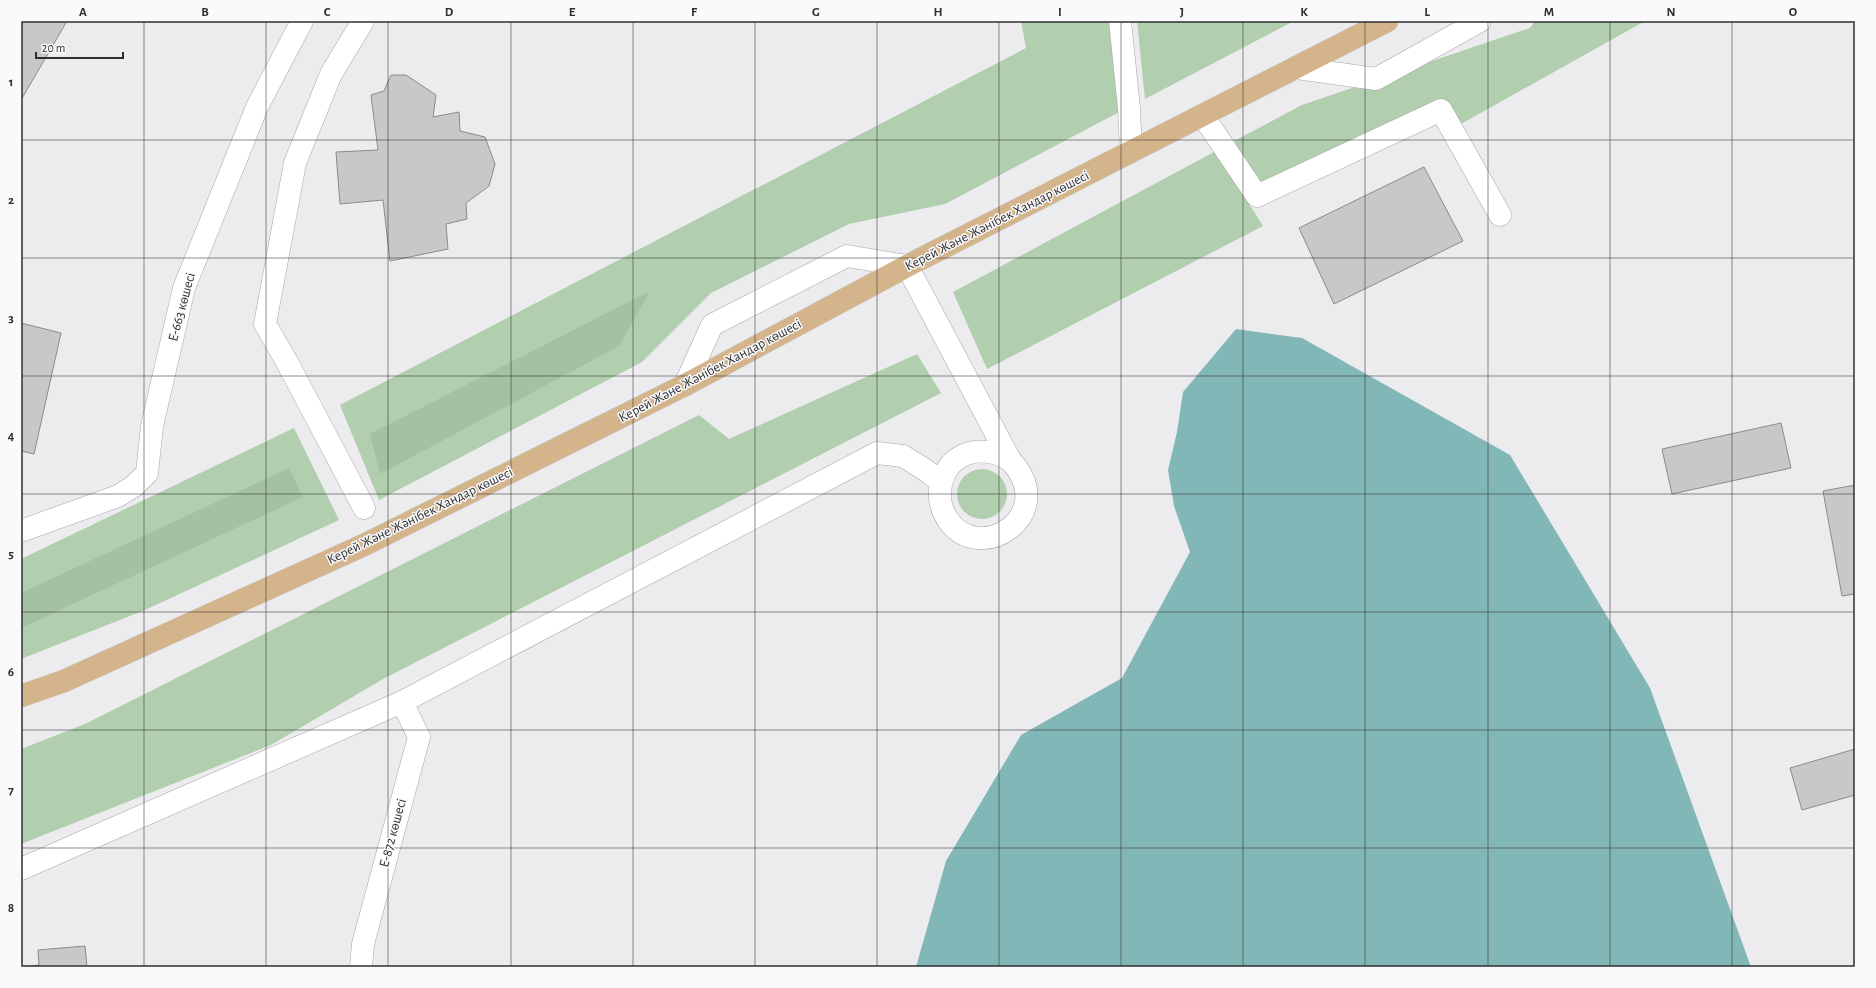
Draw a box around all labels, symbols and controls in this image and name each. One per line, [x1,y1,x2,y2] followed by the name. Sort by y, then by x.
[79,6,87,19] text: A
[201,6,209,19] text: B
[324,6,331,19] text: C
[445,6,454,19] text: D
[569,6,576,19] text: E
[691,6,698,19] text: F
[812,6,820,19] text: G
[933,6,943,19] text: H
[1058,6,1062,19] text: I
[1180,6,1184,19] text: J
[1300,6,1308,19] text: K
[1424,6,1430,19] text: L
[1544,6,1554,19] text: M
[1666,6,1676,19] text: N
[1789,6,1798,19] text: O
[36,34,123,60] scale bar
[42,42,65,54] text: 20 m
[9,76,13,89] text: 1
[903,168,1091,274] street label: Керей Және Жәнібек Хандар көшесі
[8,194,14,207] text: 2
[166,271,198,343] street label: Е-663 көшесі
[8,312,14,325] text: 3
[616,317,804,425] street label: Керей Және Жәнібек Хандар көшесі
[8,430,15,443] text: 4
[325,465,515,567] street label: Керей Және Жәнібек Хандар көшесі
[8,548,14,561] text: 5
[8,666,14,679] text: 6
[8,784,14,797] text: 7
[377,797,409,869] street label: Е-872 көшесі
[8,902,14,915] text: 8

